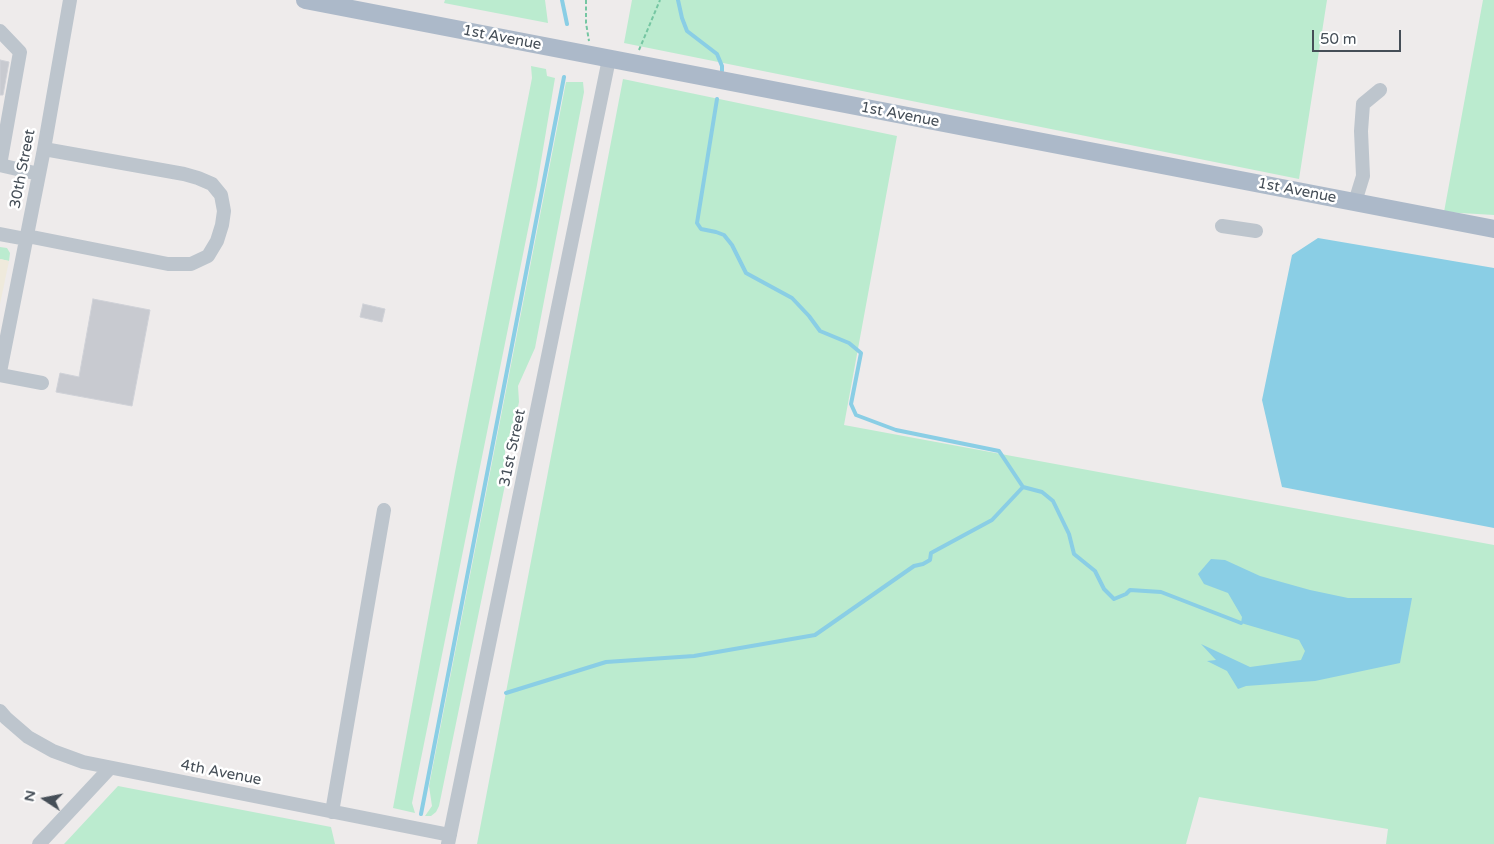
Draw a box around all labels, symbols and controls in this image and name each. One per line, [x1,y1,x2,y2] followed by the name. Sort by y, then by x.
[1314,20,1403,52] scale bar
[461,22,543,54] street label: 1st Avenue
[1320,30,1357,48] text: 50 m
[859,99,941,131] street label: 1st Avenue
[6,128,40,210] street label: 30th Street
[1256,175,1338,207] street label: 1st Avenue
[496,408,530,488] street label: 31st Street
[179,756,263,790] street label: 4th Avenue
[20,774,70,824] north arrow
[20,789,39,803] text: N

